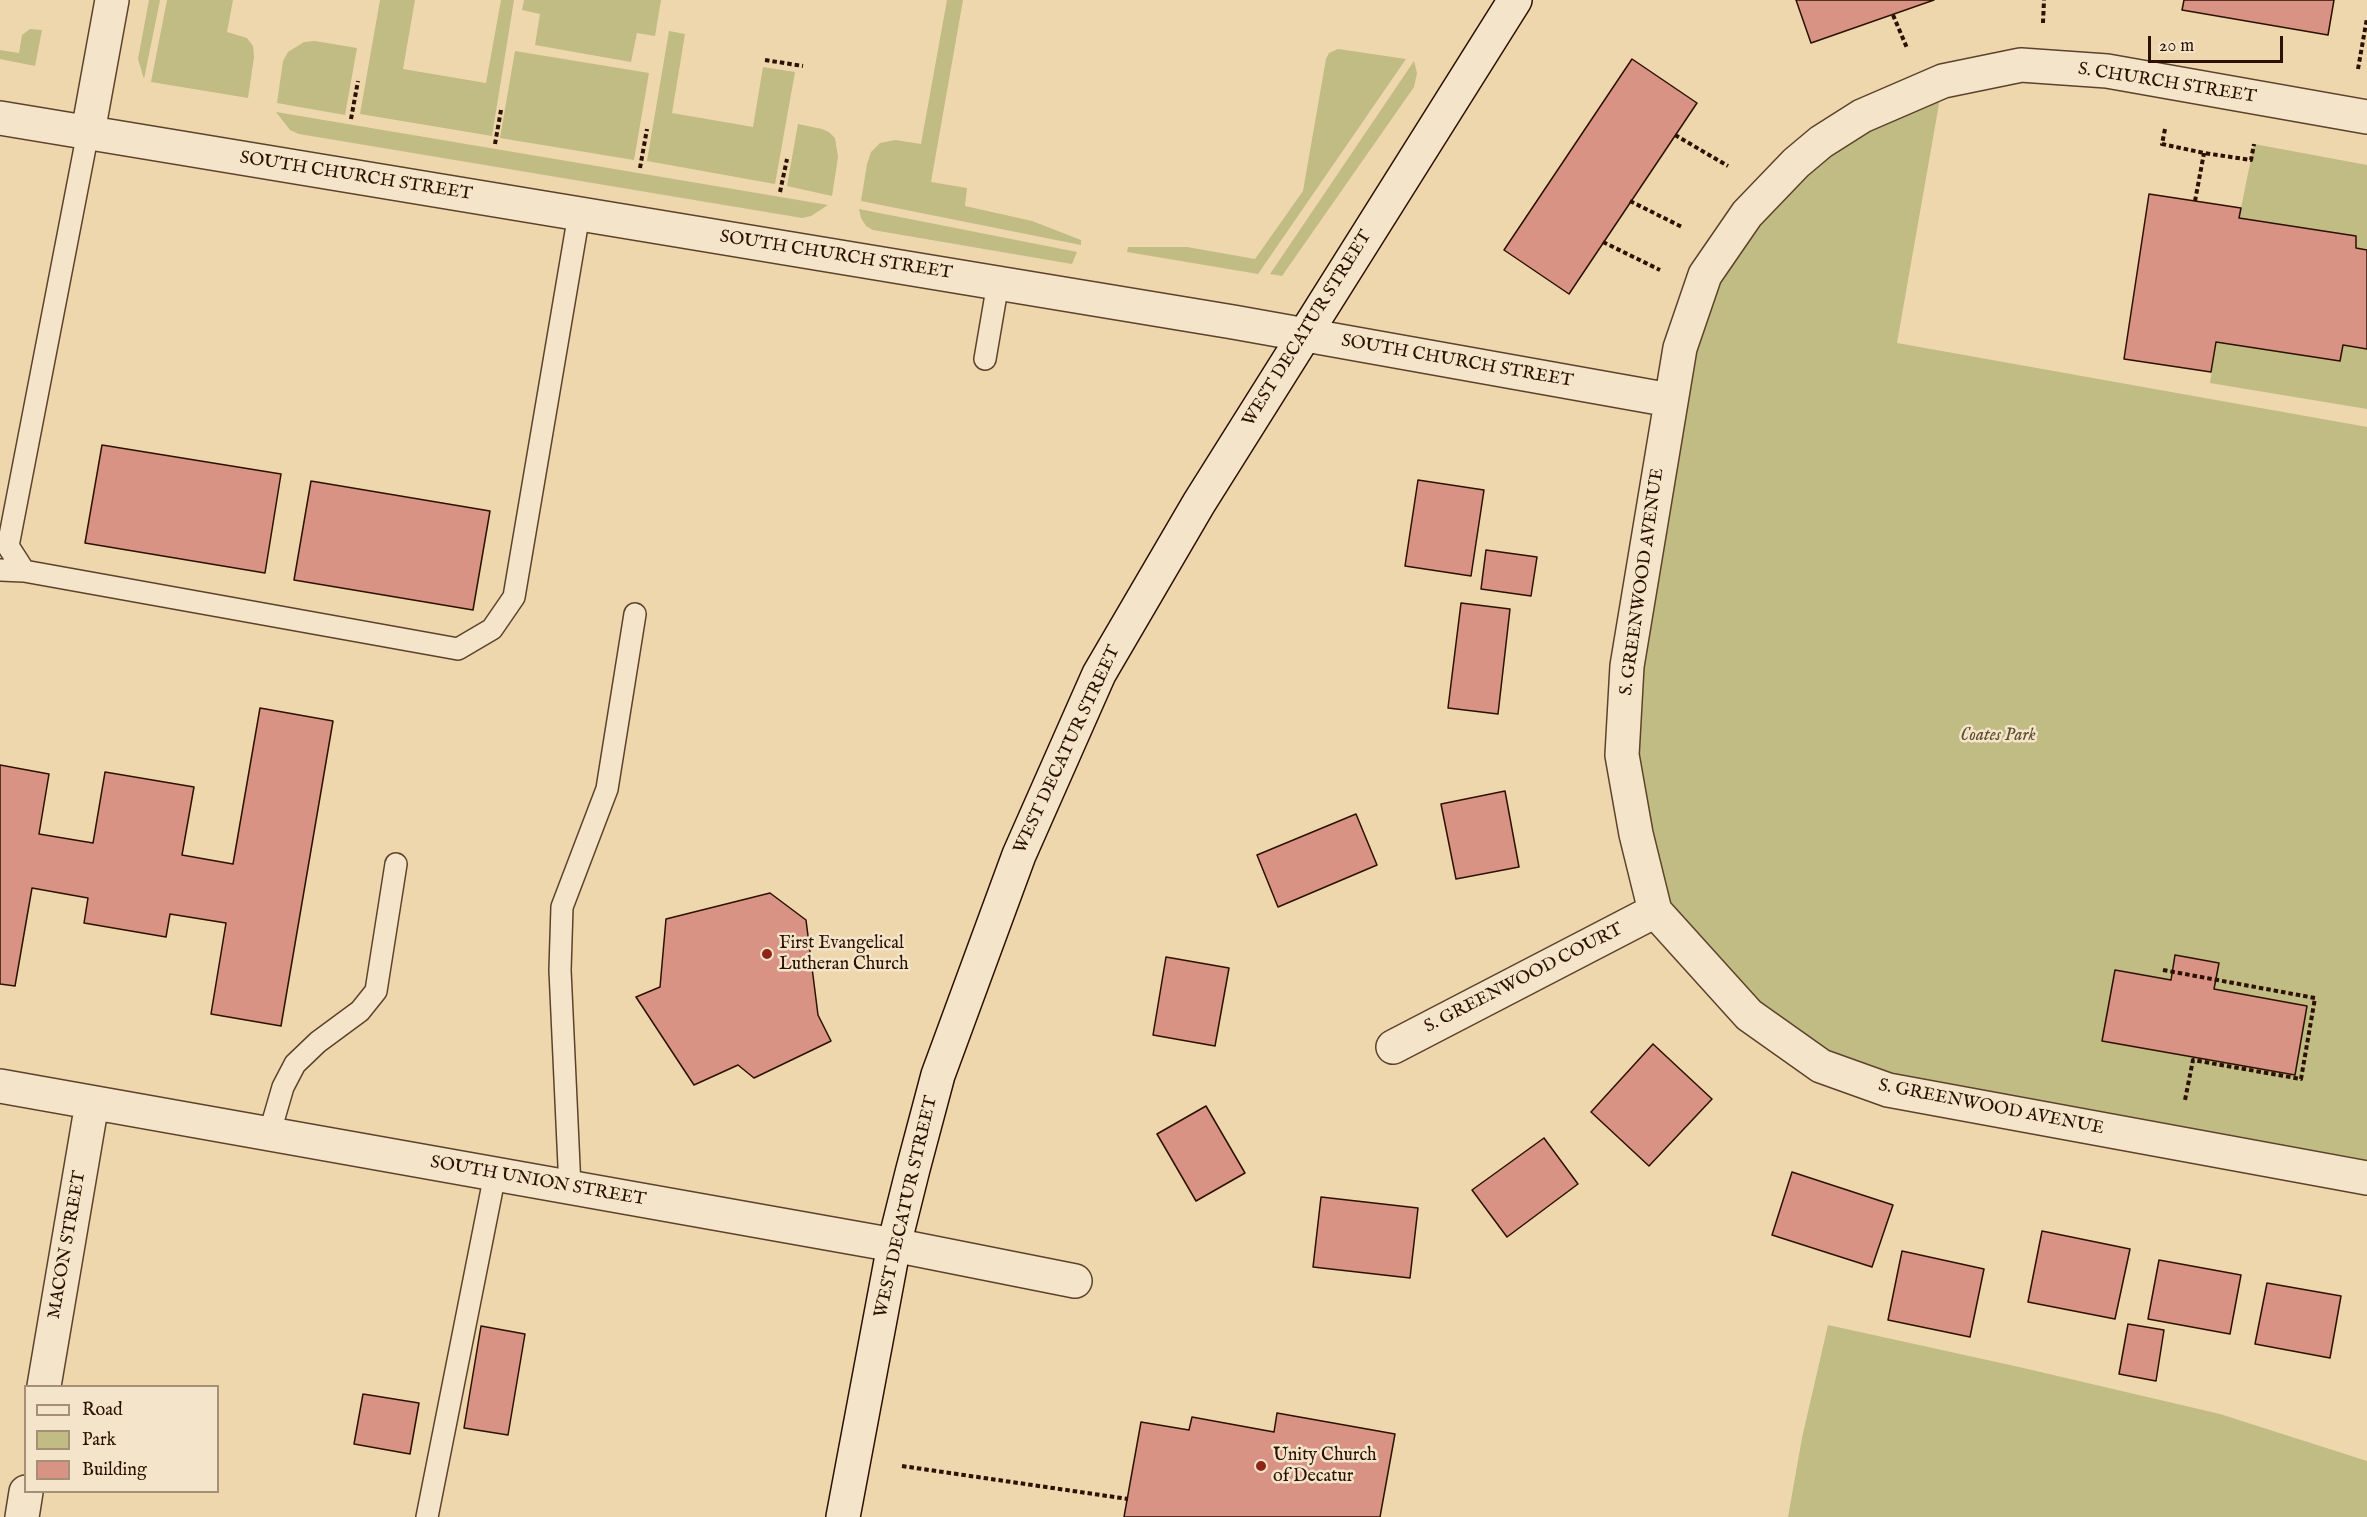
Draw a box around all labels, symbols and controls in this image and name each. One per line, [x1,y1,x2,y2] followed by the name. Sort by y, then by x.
[2151,24,2286,62] scale bar
[2159,35,2194,58] text: 20 m
[2076,59,2258,109] street label: S. CHURCH STREET
[238,148,474,206] street label: SOUTH CHURCH STREET
[718,227,954,285] street label: SOUTH CHURCH STREET
[1239,227,1377,431] street label: WEST DECATUR STREET
[1339,331,1575,393] street label: SOUTH CHURCH STREET
[1616,467,1670,697] street label: S. GREENWOOD AVENUE
[1010,643,1126,857] street label: WEST DECATUR STREET
[1960,725,2036,747] park label: Coates Park
[1421,920,1627,1038] street label: S. GREENWOOD COURT
[779,933,909,976] place label: First Evangelical Lutheran Church
[760,947,774,961] marker: First Evangelical Lutheran Church
[1876,1076,2106,1140] street label: S. GREENWOOD AVENUE
[871,1094,943,1320] street label: WEST DECATUR STREET
[429,1152,647,1212] street label: SOUTH UNION STREET
[44,1169,92,1321] street label: MACON STREET
[24,1385,219,1493] legend
[82,1399,123,1422] text: Road
[82,1429,116,1452] text: Park
[1273,1445,1377,1488] place label: Unity Church of Decatur
[82,1459,147,1482] text: Building
[1254,1459,1268,1473] marker: Unity Church of Decatur

